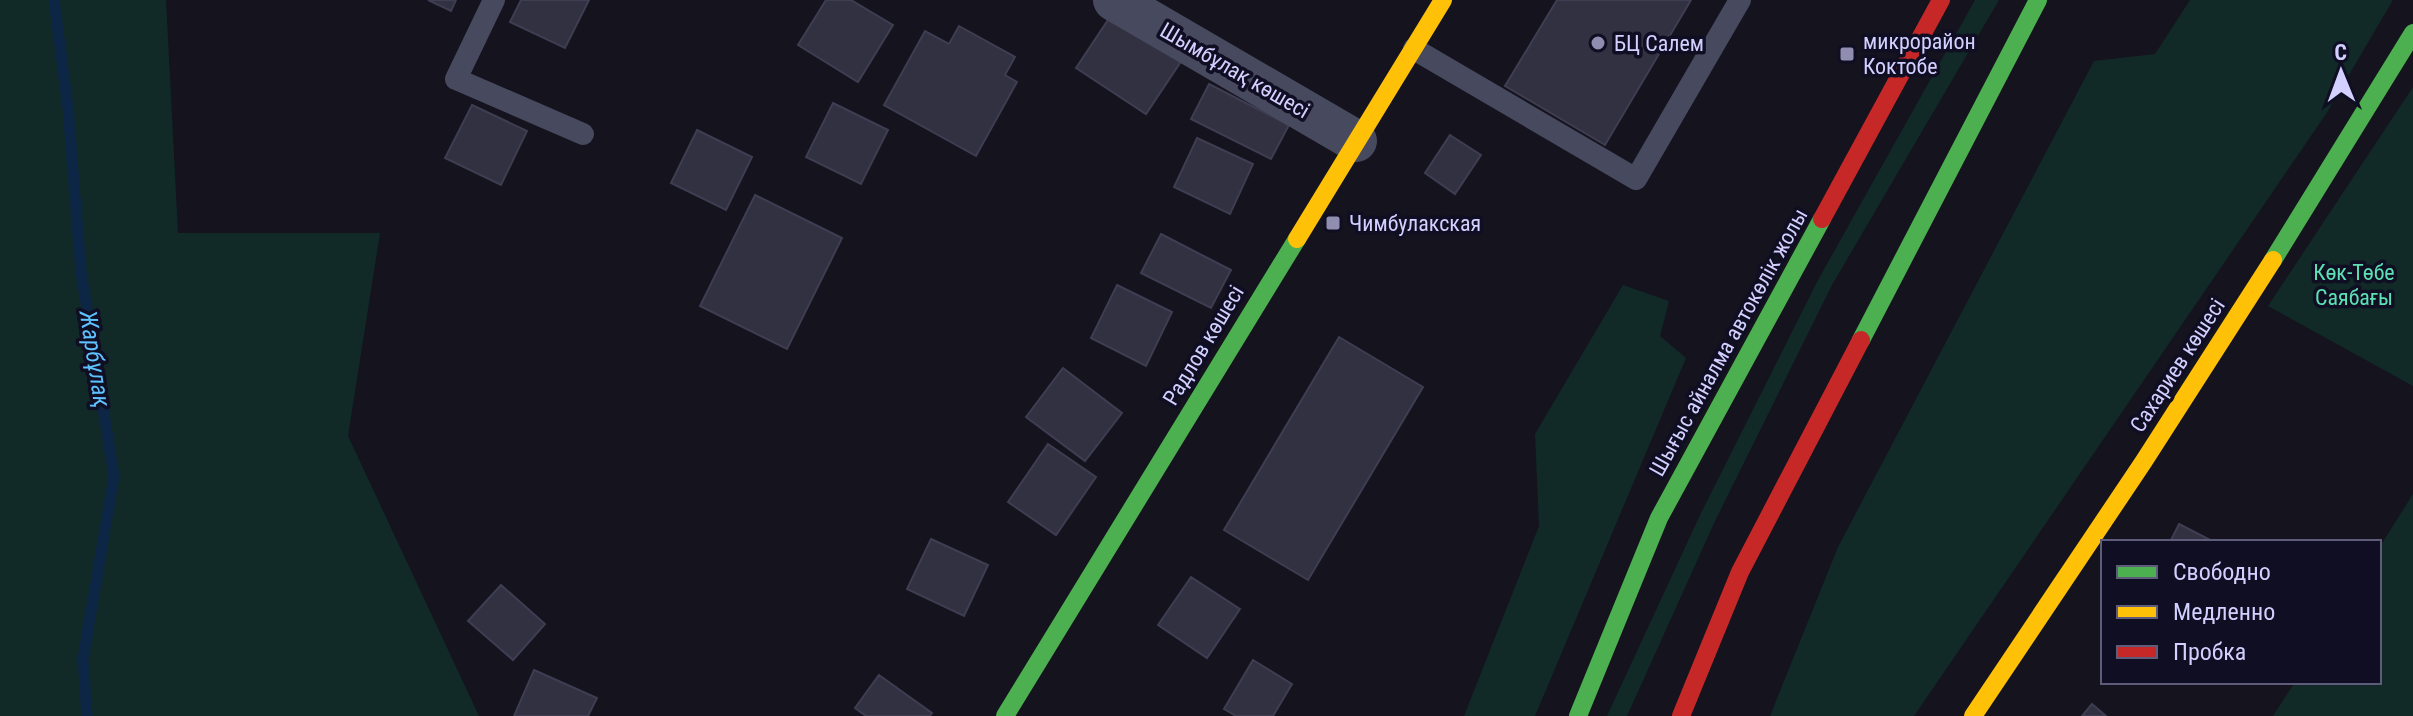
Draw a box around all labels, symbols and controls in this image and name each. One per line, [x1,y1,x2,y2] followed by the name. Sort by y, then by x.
[1156,18,1314,123] street label: Шымбұлақ көшесі
[1863,29,1976,79] place label: микрорайон Коктобе
[1614,31,1704,56] place label: БЦ Салем
[2301,32,2381,112] north arrow
[1589,34,1607,52] marker: БЦ Салем
[2334,40,2347,65] text: С
[1838,45,1856,63] marker: микрорайон Коктобе
[1644,204,1813,480] street label: Шығыс айналма автокөлік жолы
[1349,211,1481,236] place label: Чимбулакская
[1324,214,1342,232] marker: Чимбулакская
[2313,260,2395,310] park label: Көк-Төбе Саябағы
[1158,281,1249,410] street label: Радлов көшесі
[2125,294,2230,437] street label: Сахариев көшесі
[73,307,116,410] water label: Жарбұлақ
[2101,540,2381,684] legend
[2173,558,2271,586] text: Свободно
[2173,598,2275,626] text: Медленно
[2173,638,2246,666] text: Пробка

